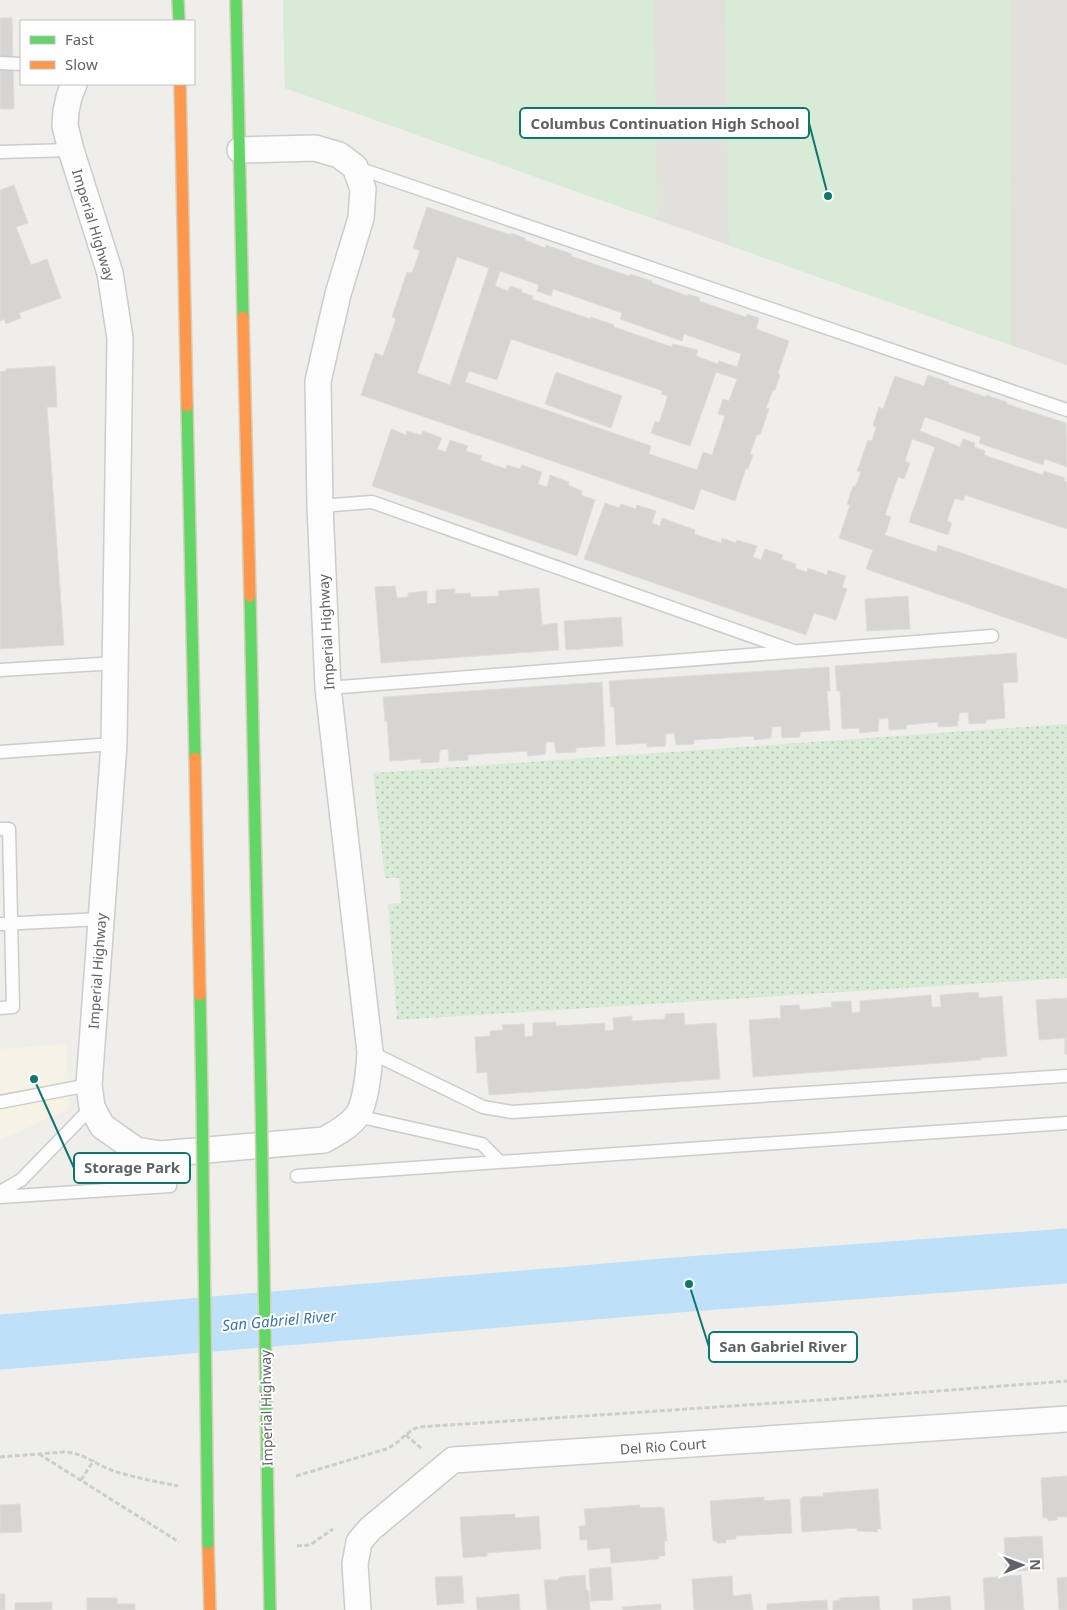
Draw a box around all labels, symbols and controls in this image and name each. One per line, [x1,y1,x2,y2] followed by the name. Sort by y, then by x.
[20,20,195,85] legend
[65,29,94,49] text: Fast
[65,54,98,74] text: Slow
[520,108,809,138] callout: Columbus Continuation High School
[531,113,799,133] text: Columbus Continuation High School
[68,167,120,284] street label: Imperial Highway
[313,573,339,690] street label: Imperial Highway
[83,912,111,1030] street label: Imperial Highway
[74,1153,190,1183] callout: Storage Park
[84,1157,181,1177] text: Storage Park
[221,1305,338,1335] water label: San Gabriel River
[709,1332,857,1362] callout: San Gabriel River
[719,1336,847,1356] text: San Gabriel River
[255,1349,277,1466] street label: Imperial Highway
[619,1434,707,1458] street label: Del Rio Court
[997,1540,1047,1590] north arrow
[1026,1559,1045,1571] text: N

